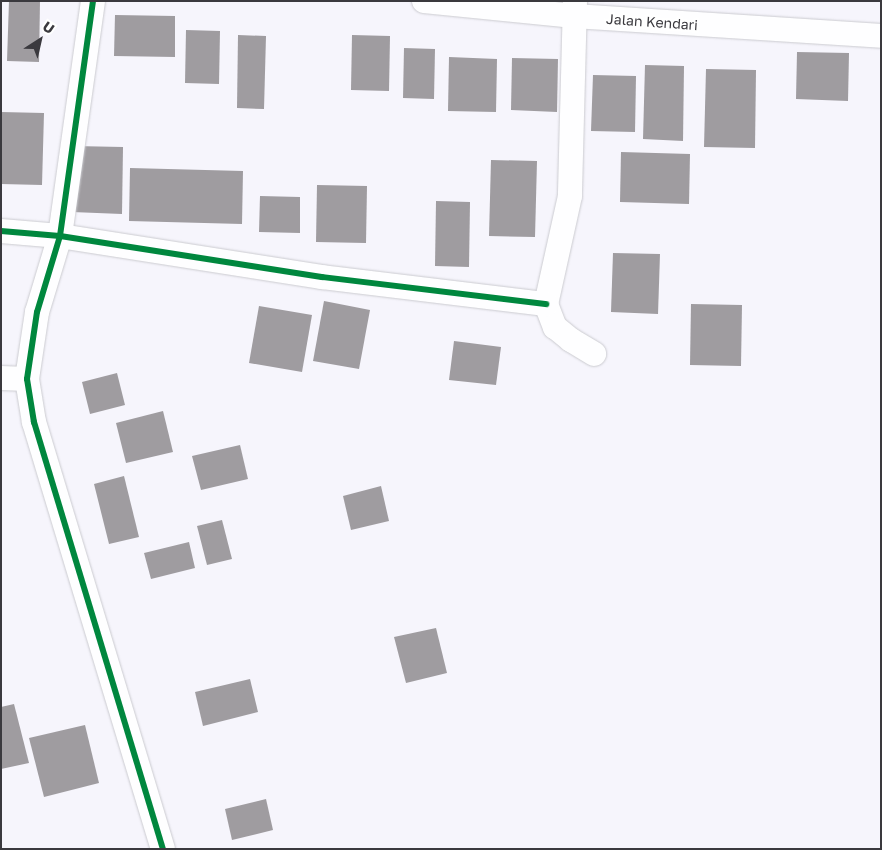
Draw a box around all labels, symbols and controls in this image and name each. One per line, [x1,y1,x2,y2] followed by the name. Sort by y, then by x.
[606,10,698,34] street label: Jalan Kendari
[15,15,65,65] north arrow
[40,17,58,37] text: U

